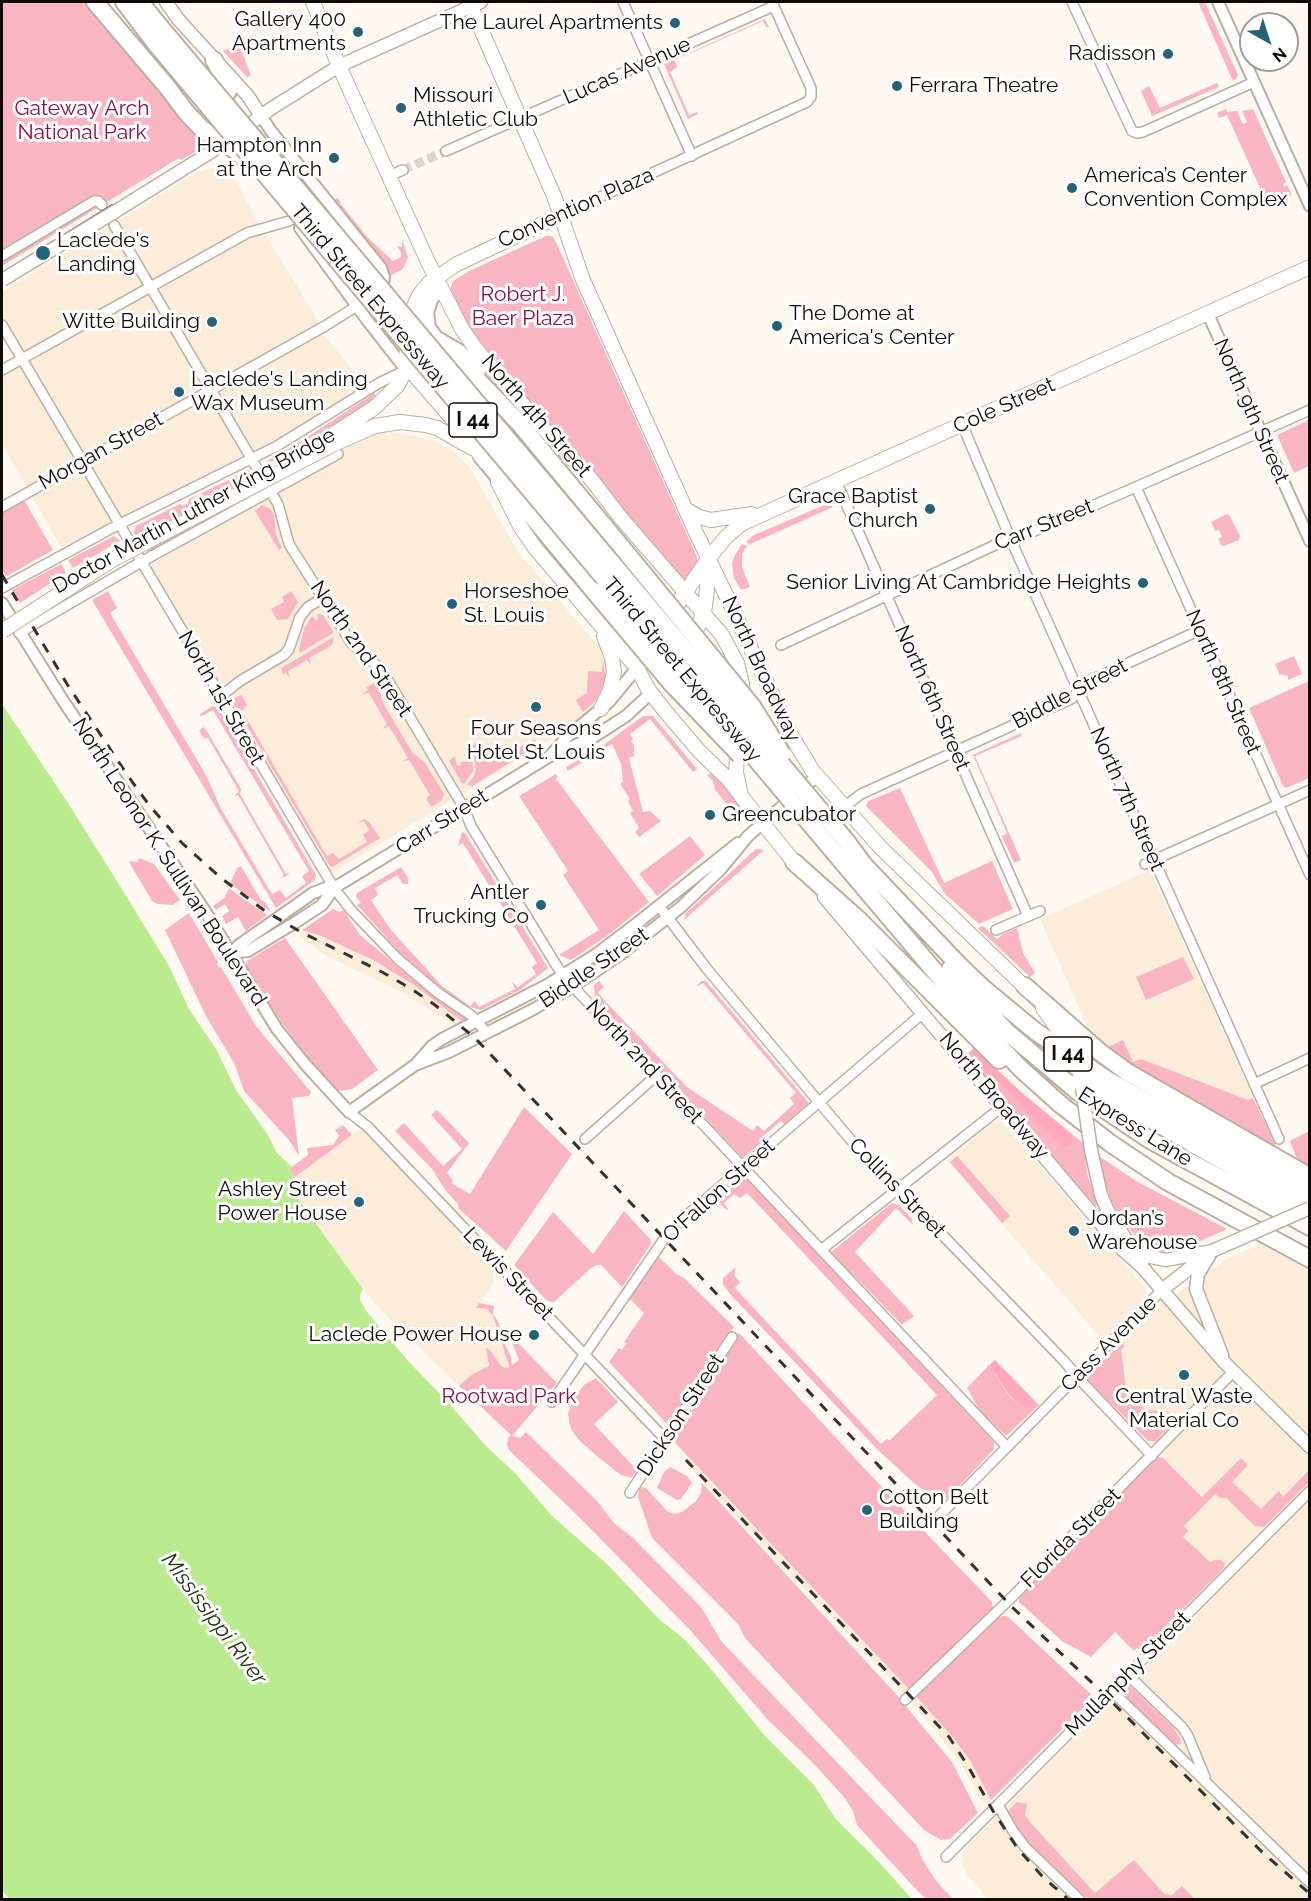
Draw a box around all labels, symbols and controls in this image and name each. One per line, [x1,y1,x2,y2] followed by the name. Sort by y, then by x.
[232,7,346,57] place label: Gallery 400 Apartments
[440,10,663,36] place label: The Laurel Apartments
[1239,12,1299,72] north arrow
[668,16,682,30] marker: The Laurel Apartments
[351,25,365,39] marker: Gallery 400 Apartments
[559,32,695,110] street label: Lucas Avenue
[1068,41,1156,67] place label: Radisson
[1269,44,1290,66] text: N
[1161,47,1175,61] marker: Radisson
[909,73,1058,99] place label: Ferrara Theatre
[890,79,904,93] marker: Ferrara Theatre
[413,83,538,133] place label: Missouri Athletic Club
[15,96,149,146] park label: Gateway Arch National Park
[394,101,408,115] marker: Missouri Athletic Club
[196,133,322,183] place label: Hampton Inn at the Arch
[327,151,341,165] marker: Hampton Inn at the Arch
[494,162,658,254] street label: Convention Plaza
[1084,163,1287,213] place label: America’s Center Convention Complex
[1065,181,1079,195] marker: America’s Center Convention Complex
[285,199,455,395] street label: Third Street Expressway
[57,228,149,278] place label: Laclede's Landing
[34,244,52,262] marker: Laclede's Landing
[472,282,574,332] park label: Robert J. Baer Plaza
[789,301,954,351] place label: The Dome at America's Center
[62,309,200,335] place label: Witte Building
[205,315,219,329] marker: Witte Building
[770,319,784,333] marker: The Dome at America's Center
[1208,335,1294,487] street label: North 9th Street
[476,349,596,483] street label: North 4th Street
[191,367,368,417] place label: Laclede's Landing Wax Museum
[949,372,1059,440] street label: Cole Street
[172,385,186,399] marker: Laclede's Landing Wax Museum
[449,403,497,437] road number: I 44
[35,407,167,495] street label: Morgan Street
[48,423,340,599] street label: Doctor Martin Luther King Bridge
[788,484,918,534] place label: Grace Baptist Church
[991,494,1097,556] street label: Carr Street
[923,502,937,516] marker: Grace Baptist Church
[786,570,1131,596] place label: Senior Living At Cambridge Heights
[597,572,767,768] street label: Third Street Expressway
[305,576,417,722] street label: North 2nd Street
[1136,576,1150,590] marker: Senior Living At Cambridge Heights
[464,579,569,629] place label: Horseshoe St. Louis
[716,592,806,746] street label: North Broadway
[445,597,459,611] marker: Horseshoe St. Louis
[1180,606,1266,758] street label: North 8th Street
[889,622,975,774] street label: North 6th Street
[173,627,269,769] street label: North 1st Street
[1008,653,1132,735] street label: Biddle Street
[529,700,543,714] marker: Four Seasons Hotel St. Louis
[66,713,272,1011] street label: North Leonor K. Sullivan Boulevard
[467,716,605,766] place label: Four Seasons Hotel St. Louis
[1084,723,1170,875] street label: North 7th Street
[391,784,493,860] street label: Carr Street
[722,802,856,828] place label: Greencubator
[703,808,717,822] marker: Greencubator
[414,880,529,930] place label: Antler Trucking Co
[534,898,548,912] marker: Antler Trucking Co
[535,922,653,1014] street label: Biddle Street
[580,995,708,1129] street label: North 2nd Street
[934,1027,1054,1165] street label: North Broadway
[1044,1037,1092,1071] road number: I 44
[1073,1082,1197,1172] street label: Express Lane
[843,1133,951,1243] street label: Collins Street
[658,1134,780,1248] street label: O'Fallon Street
[218,1177,347,1227] place label: Ashley Street Power House
[352,1195,366,1209] marker: Ashley Street Power House
[1086,1206,1197,1256] place label: Jordan’s Warehouse
[457,1222,559,1326] street label: Lewis Street
[1067,1224,1081,1238] marker: Jordan’s Warehouse
[1056,1291,1162,1397] street label: Cass Avenue
[309,1322,522,1348] place label: Laclede Power House
[527,1328,541,1342] marker: Laclede Power House
[632,1349,730,1481] street label: Dickson Street
[1177,1368,1191,1382] marker: Central Waste Material Co
[442,1384,576,1410] park label: Rootwad Park
[1115,1384,1253,1434] place label: Central Waste Material Co
[1016,1483,1126,1593] street label: Florida Street
[879,1485,989,1535] place label: Cotton Belt Building
[860,1503,874,1517] marker: Cotton Belt Building
[156,1548,272,1690] water label: Mississippi River
[1060,1606,1196,1742] street label: Mullanphy Street

